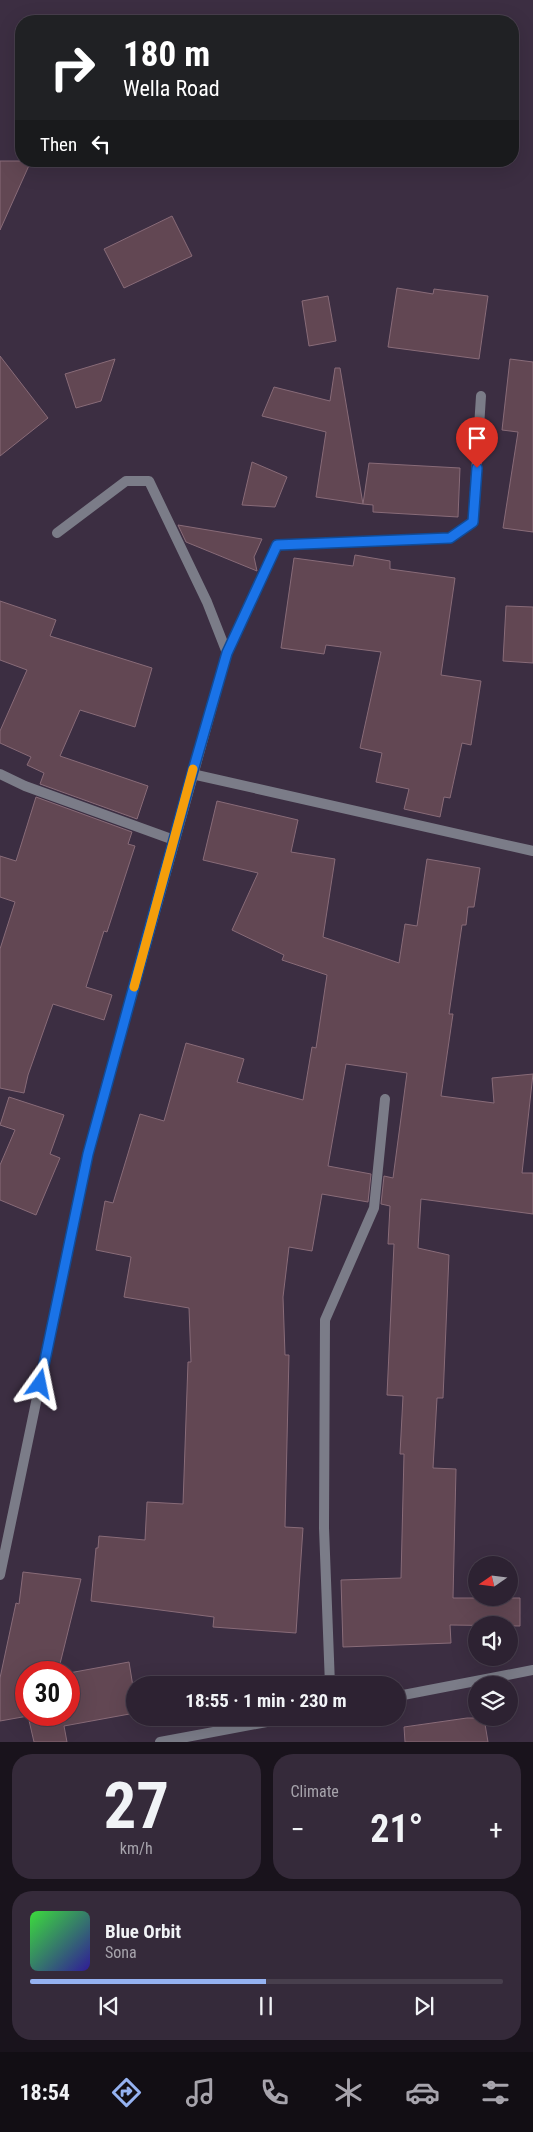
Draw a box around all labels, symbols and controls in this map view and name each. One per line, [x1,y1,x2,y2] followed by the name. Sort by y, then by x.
[123,34,210,75] text: 180 m
[40,35,105,100] icon: right
[123,76,220,101] text: Wella Road
[87,130,115,158] icon: left
[40,133,77,156] text: Then
[456,417,498,468] pin
[463,424,491,452] icon: arrive
[13,1357,65,1409] position arrow
[468,1556,518,1606] north arrow
[468,1556,518,1726] map controls
[468,1616,518,1666] button: sound
[15,1661,80,1726] speed limit sign: 30
[468,1676,518,1726] button: layers
[185,1689,347,1712] text: 18:55 · 1 min · 230 m
[103,1768,169,1844] text: 27
[291,1782,339,1801] text: Climate
[370,1807,423,1851] text: 21°
[291,1813,305,1846] text: −
[489,1813,503,1846] text: +
[120,1839,153,1858] text: km/h
[105,1920,181,1943] text: Blue Orbit
[105,1943,137,1962] text: Sona
[95,1992,123,2020] icon: previous
[252,1992,280,2020] icon: pause
[410,1992,438,2020] icon: next
[109,2075,144,2110] icon: directions
[183,2075,218,2110] icon: music
[257,2075,292,2110] icon: phone
[331,2075,366,2110] icon: climate
[405,2075,440,2110] icon: car
[478,2075,513,2110] icon: filters
[19,2080,70,2105] text: 18:54

